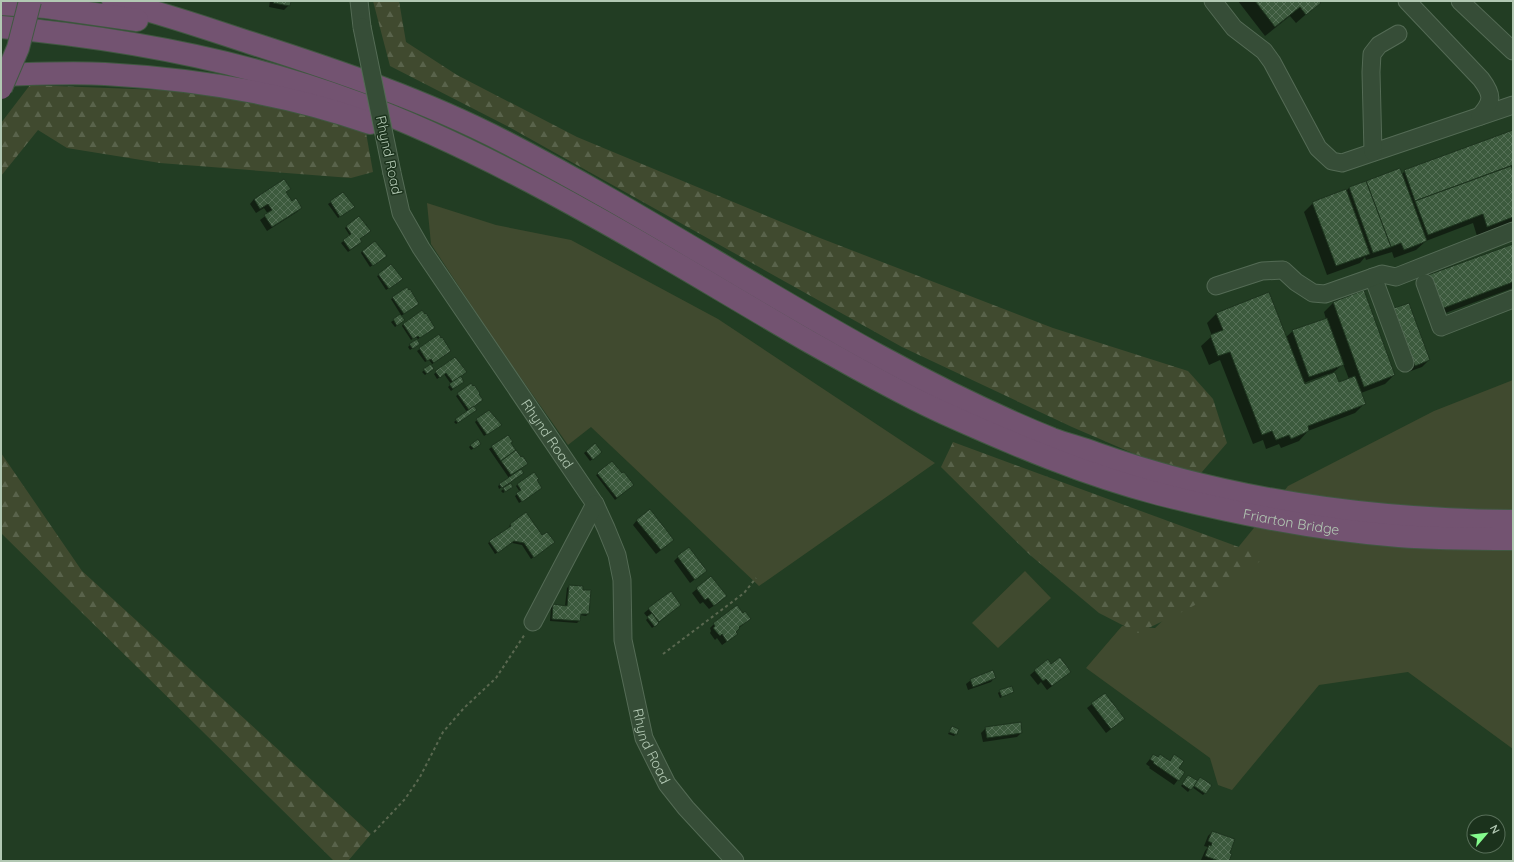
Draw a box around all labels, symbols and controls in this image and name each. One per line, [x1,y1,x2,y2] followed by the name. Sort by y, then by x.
[372,114,406,196] street label: Rhynd Road
[517,396,577,472] street label: Rhynd Road
[1241,505,1341,539] street label: Friarton Bridge
[629,706,674,787] street label: Rhynd Road
[1466,814,1506,854] north arrow
[1487,822,1503,836] text: N

